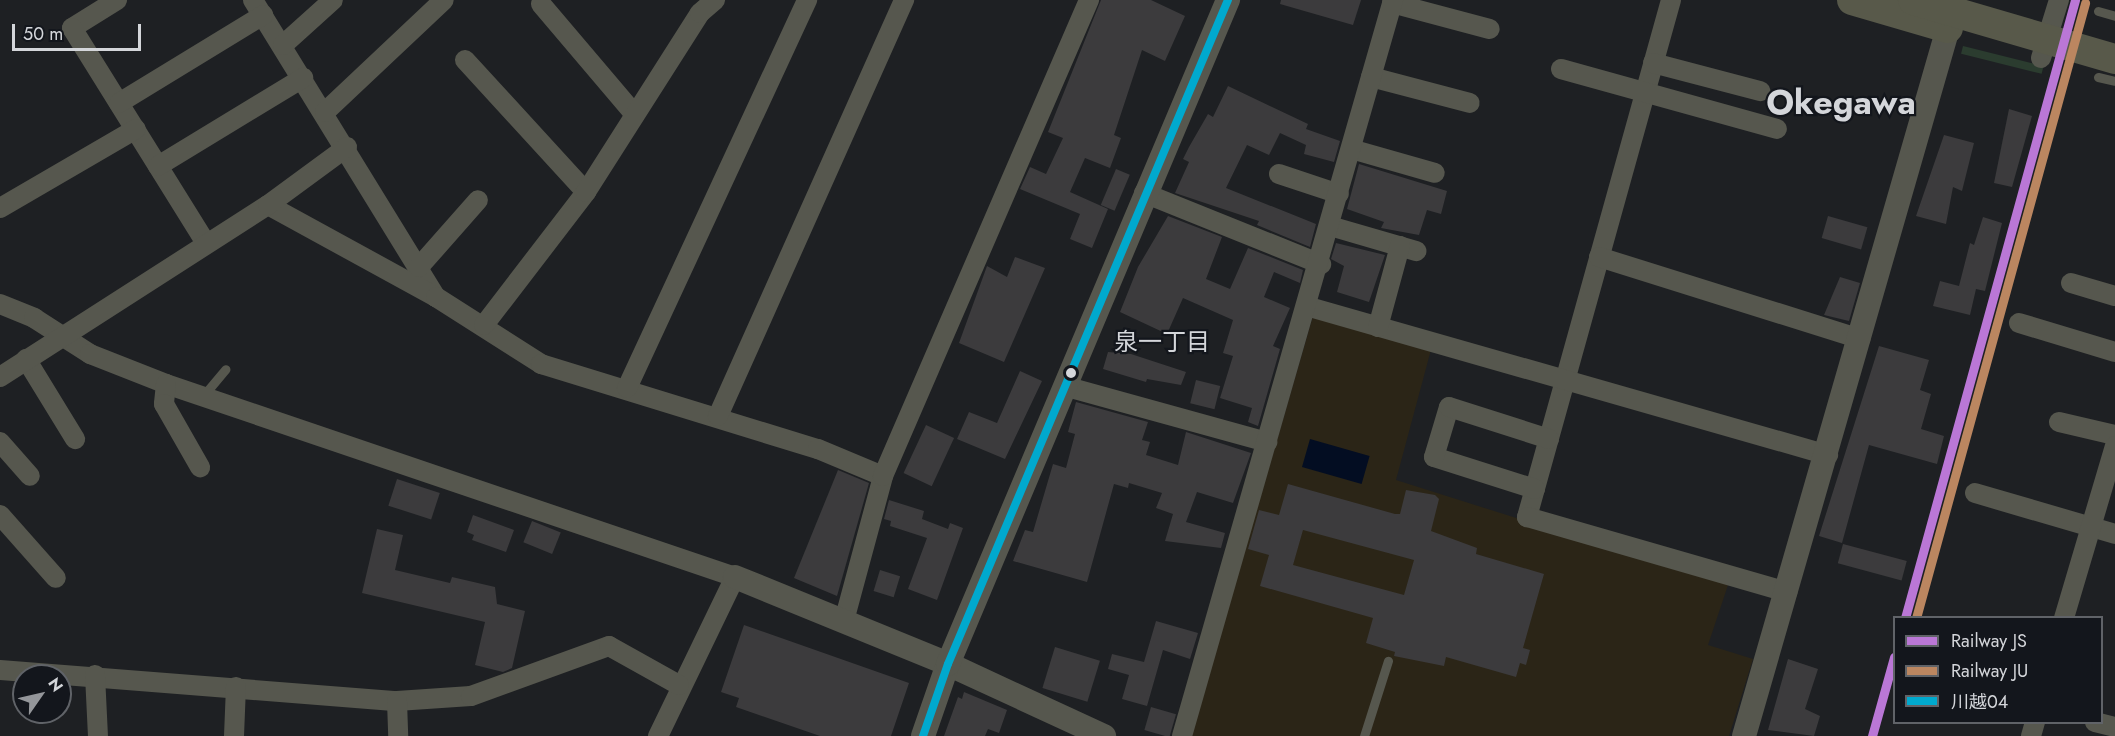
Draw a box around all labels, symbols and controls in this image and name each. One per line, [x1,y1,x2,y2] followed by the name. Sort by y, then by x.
[15,12,144,50] scale bar
[23,21,63,47] text: 50 m
[1766,83,1916,123] district label: Okegawa
[1114,328,1210,356] district label: 泉一丁目
[1065,367,1077,379] unlabelled marker
[1893,616,2103,724] legend
[1951,628,2027,654] text: Railway JS
[1951,658,2028,684] text: Railway JU
[12,664,72,724] north arrow
[43,673,69,696] text: N
[1951,689,2008,715] text: 川越04

